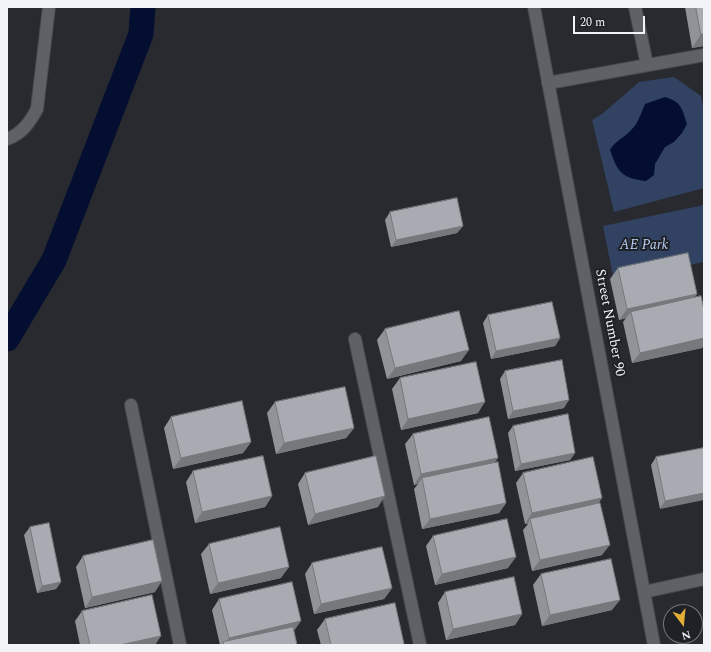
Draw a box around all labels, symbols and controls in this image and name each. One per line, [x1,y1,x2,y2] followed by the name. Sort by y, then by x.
[575,8,647,34] scale bar
[580,13,605,32] text: 20 m
[620,238,668,254] park label: AE Park
[590,268,628,378] street label: Street Number 90
[663,604,703,644] north arrow
[680,626,693,644] text: N

